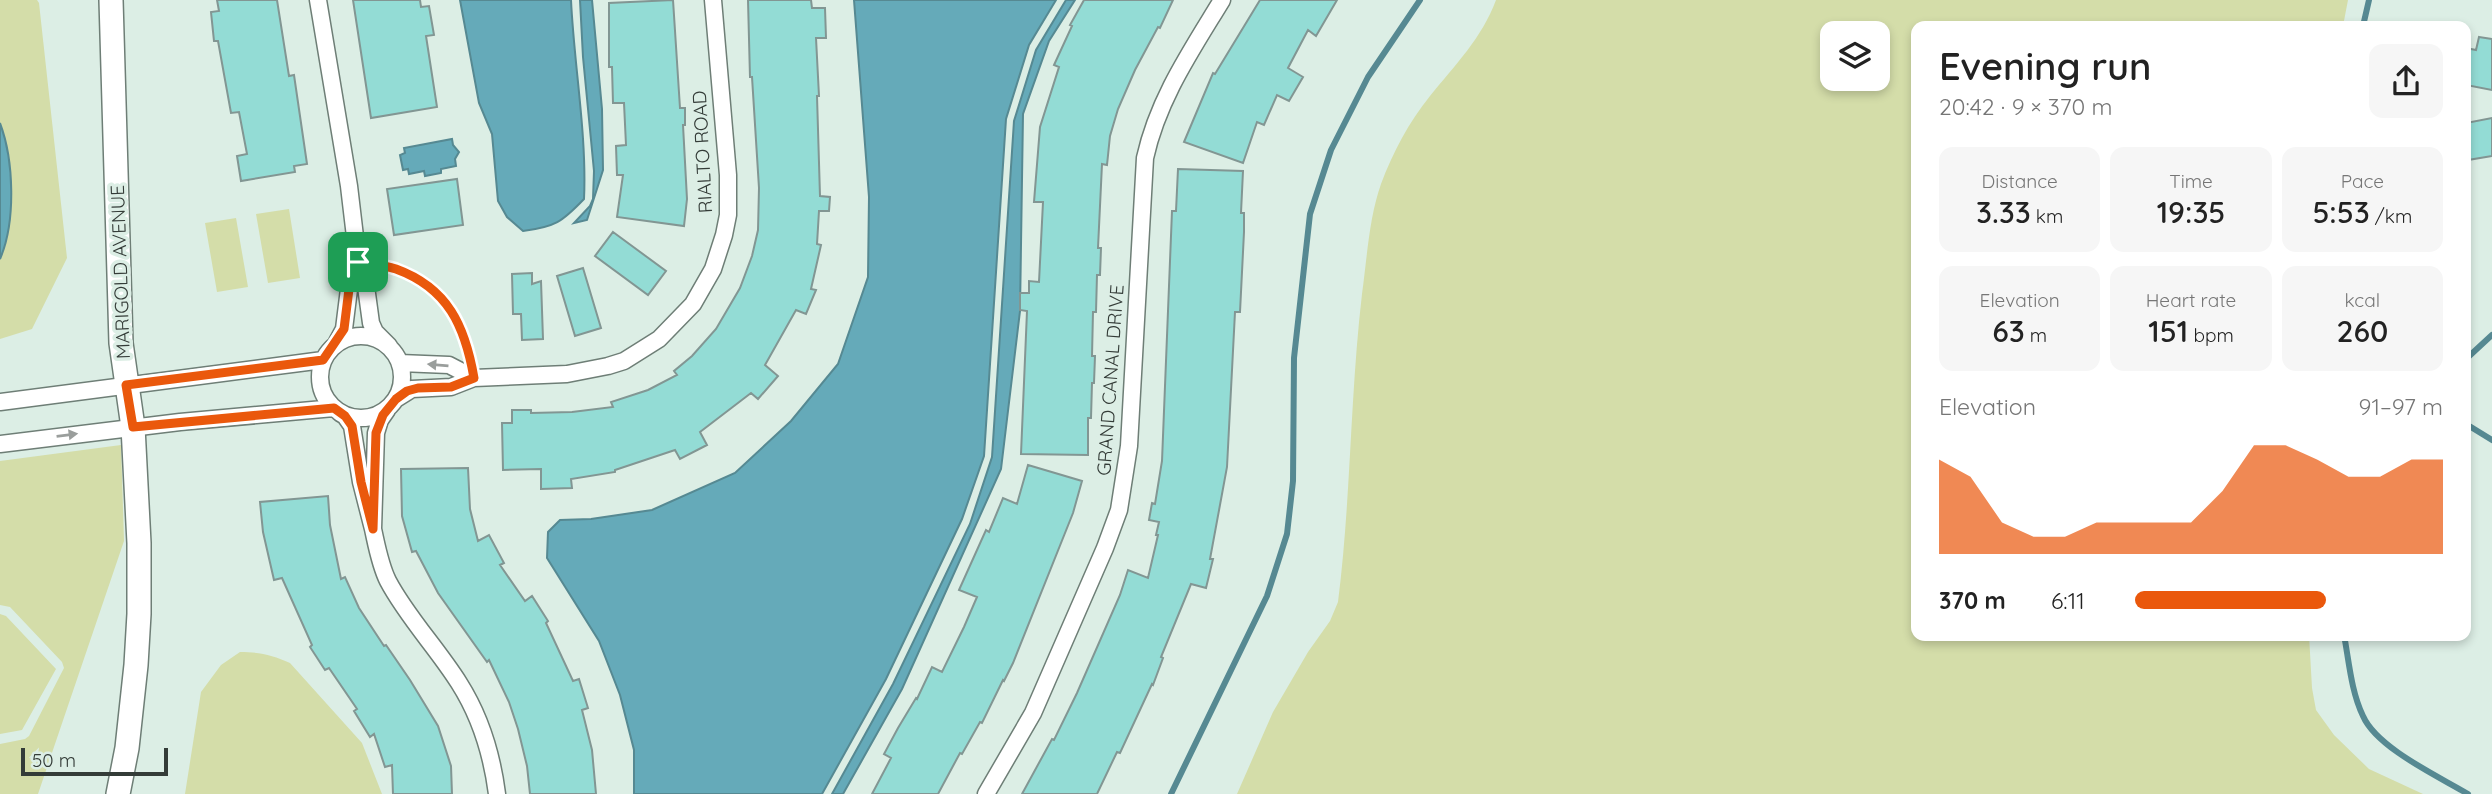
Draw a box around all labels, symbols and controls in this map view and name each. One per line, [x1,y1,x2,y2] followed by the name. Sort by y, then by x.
[1820,21,1890,91] map controls
[1820,21,1890,91] button: layers
[1939,42,2152,90] text: Evening run
[2369,44,2443,118] button: share
[687,90,717,214] street label: RIALTO ROAD
[1939,92,2112,121] text: 20:42 · 9 × 370 m
[1982,169,2058,193] text: Distance
[2169,169,2213,193] text: Time
[2341,169,2384,193] text: Pace
[105,184,135,360] street label: MARIGOLD AVENUE
[1976,193,2031,231] text: 3.33
[2157,193,2225,231] text: 19:35
[2312,193,2370,231] text: 5:53
[2031,204,2063,228] text: km
[2370,204,2412,228] text: /km
[328,232,388,292] pin
[339,243,377,281] icon: arrive
[1091,284,1129,476] street label: GRAND CANAL DRIVE
[1980,288,2060,312] text: Elevation
[2146,288,2236,312] text: Heart rate
[2345,288,2380,312] text: kcal
[1992,312,2025,350] text: 63
[2148,312,2188,350] text: 151
[2337,312,2388,350] text: 260
[2025,323,2047,347] text: m
[2188,323,2234,347] text: bpm
[427,359,449,370] one-way arrow
[1939,392,2036,421] text: Elevation
[2359,392,2443,421] text: 91–97 m
[56,430,78,441] one-way arrow
[1939,586,2006,615] text: 370 m
[2051,586,2085,615] text: 6:11
[21,745,168,777] scale bar
[32,748,76,772] text: 50 m

